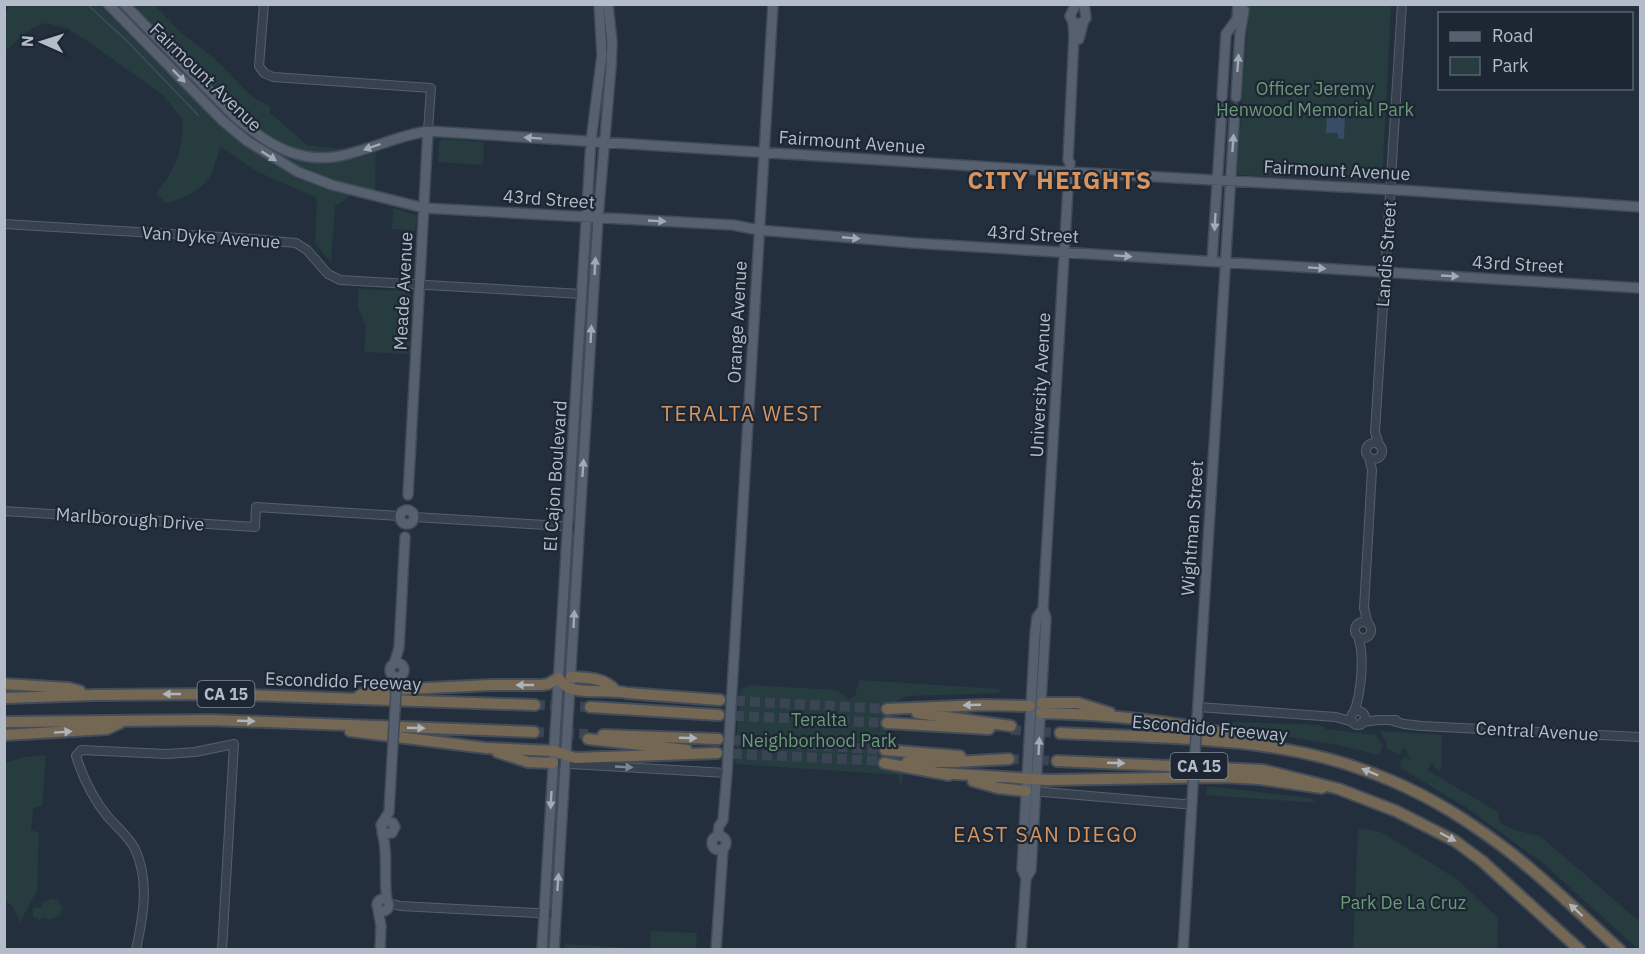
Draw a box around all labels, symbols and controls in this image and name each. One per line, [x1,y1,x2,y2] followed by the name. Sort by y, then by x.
[12,12,72,72] north arrow
[1438,12,1633,90] legend
[145,18,267,136] street label: Fairmount Avenue
[1492,24,1533,47] text: Road
[17,35,37,48] text: N
[1233,54,1243,73] one-way arrow
[1492,54,1529,77] text: Park
[171,68,185,82] one-way arrow
[1216,77,1414,121] park label: Officer Jeremy Henwood Memorial Park
[778,125,926,159] street label: Fairmount Avenue
[524,133,543,142] one-way arrow
[1228,133,1238,152] one-way arrow
[363,142,381,152] one-way arrow
[261,150,277,161] one-way arrow
[1263,155,1411,185] street label: Fairmount Avenue
[968,164,1152,196] district label: CITY HEIGHTS
[502,184,596,214] street label: 43rd Street
[1371,200,1401,308] street label: Landis Street
[1210,212,1219,231] one-way arrow
[647,216,666,226] one-way arrow
[986,220,1080,248] street label: 43rd Street
[141,221,281,253] street label: Van Dyke Avenue
[388,231,418,351] street label: Meade Avenue
[841,233,860,243] one-way arrow
[1471,250,1565,278] street label: 43rd Street
[1113,251,1132,260] one-way arrow
[591,257,600,276] one-way arrow
[722,260,752,384] street label: Orange Avenue
[1308,263,1327,273] one-way arrow
[1441,272,1460,281] one-way arrow
[1025,312,1055,458] street label: University Avenue
[587,324,596,343] one-way arrow
[661,399,823,427] district label: TERALTA WEST
[538,400,572,552] street label: El Cajon Boulevard
[578,459,588,478] one-way arrow
[1176,459,1208,597] street label: Wightman Street
[55,502,205,536] street label: Marlborough Drive
[569,609,579,628] one-way arrow
[265,667,422,695] street label: Escondido Freeway
[515,680,534,690] one-way arrow
[198,681,254,707] road number: CA 15
[162,689,181,699] one-way arrow
[963,701,982,710] one-way arrow
[741,708,897,752] park label: Teralta Neighborhood Park
[1131,710,1289,746] street label: Escondido Freeway
[1475,716,1599,746] street label: Central Avenue
[236,717,255,726] one-way arrow
[406,723,425,732] one-way arrow
[53,727,72,736] one-way arrow
[679,734,698,743] one-way arrow
[1034,736,1044,755] one-way arrow
[1170,753,1228,779] road number: CA 15
[1106,758,1125,767] one-way arrow
[614,763,633,772] one-way arrow
[1361,767,1379,776] one-way arrow
[546,790,556,809] one-way arrow
[953,820,1139,848] district label: EAST SAN DIEGO
[1439,832,1457,842] one-way arrow
[554,873,563,892] one-way arrow
[1340,891,1466,914] park label: Park De La Cruz
[1569,904,1584,917] one-way arrow

